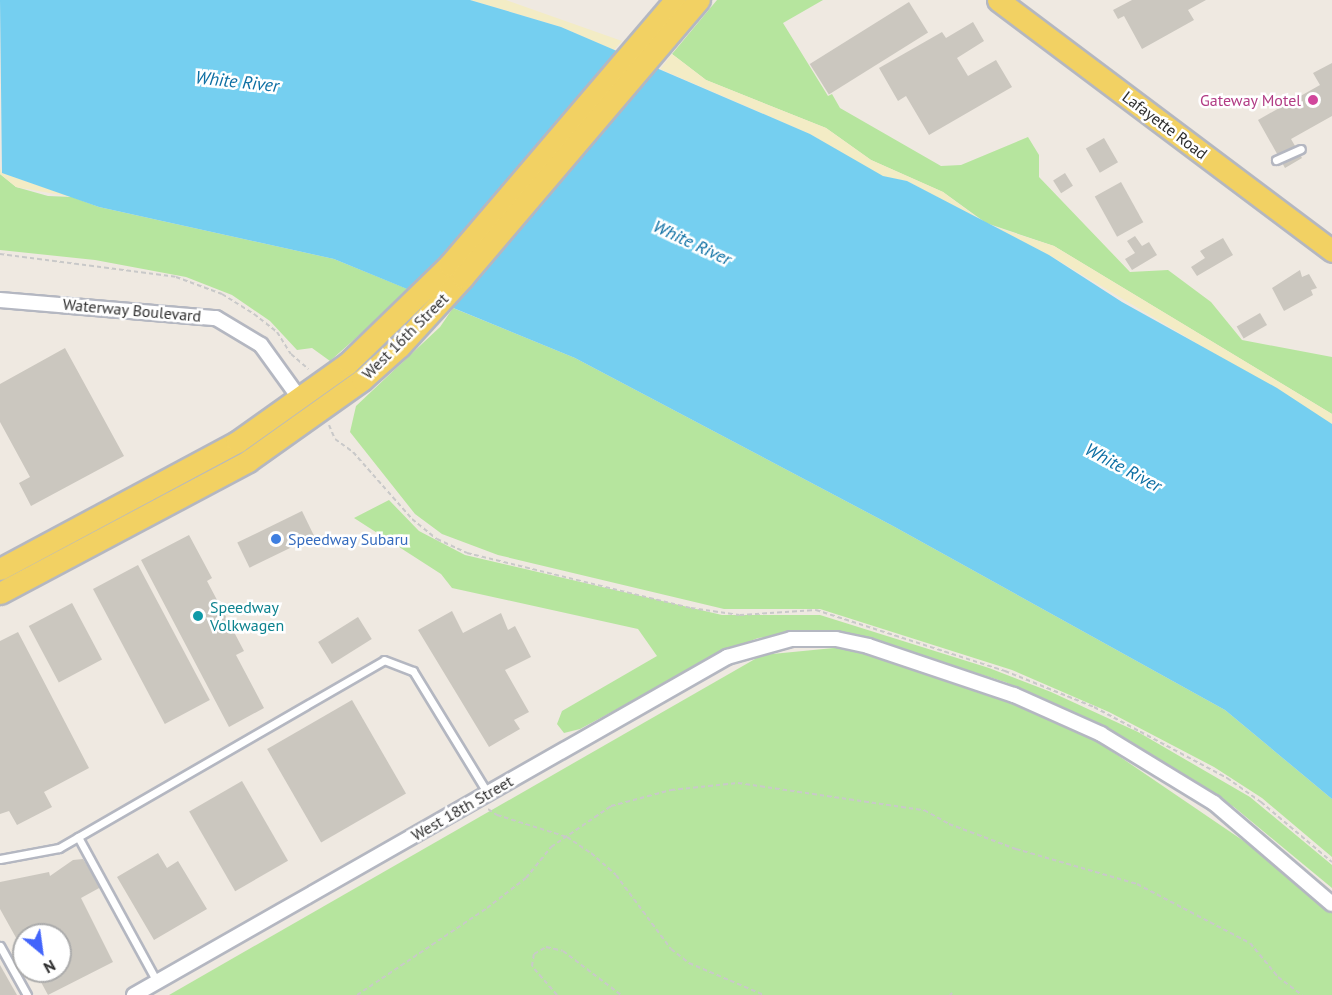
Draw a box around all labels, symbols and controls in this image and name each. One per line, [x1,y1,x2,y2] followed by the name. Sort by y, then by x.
[194,67,280,97] water label: White River
[1119,87,1211,163] street label: Lafayette Road
[1199,90,1301,110] place label: Gateway Motel
[1306,93,1320,107] marker: Gateway Motel
[650,216,734,270] water label: White River
[358,289,452,383] street label: West 16th Street
[62,294,202,326] street label: Waterway Boulevard
[1081,439,1165,497] water label: White River
[288,529,409,549] place label: Speedway Subaru
[269,532,283,546] marker: Speedway Subaru
[210,597,284,635] place label: Speedway Volkwagen
[191,609,205,623] marker: Speedway Volkwagen
[408,771,516,845] street label: West 18th Street
[12,923,72,983] north arrow
[40,956,59,978] text: N

